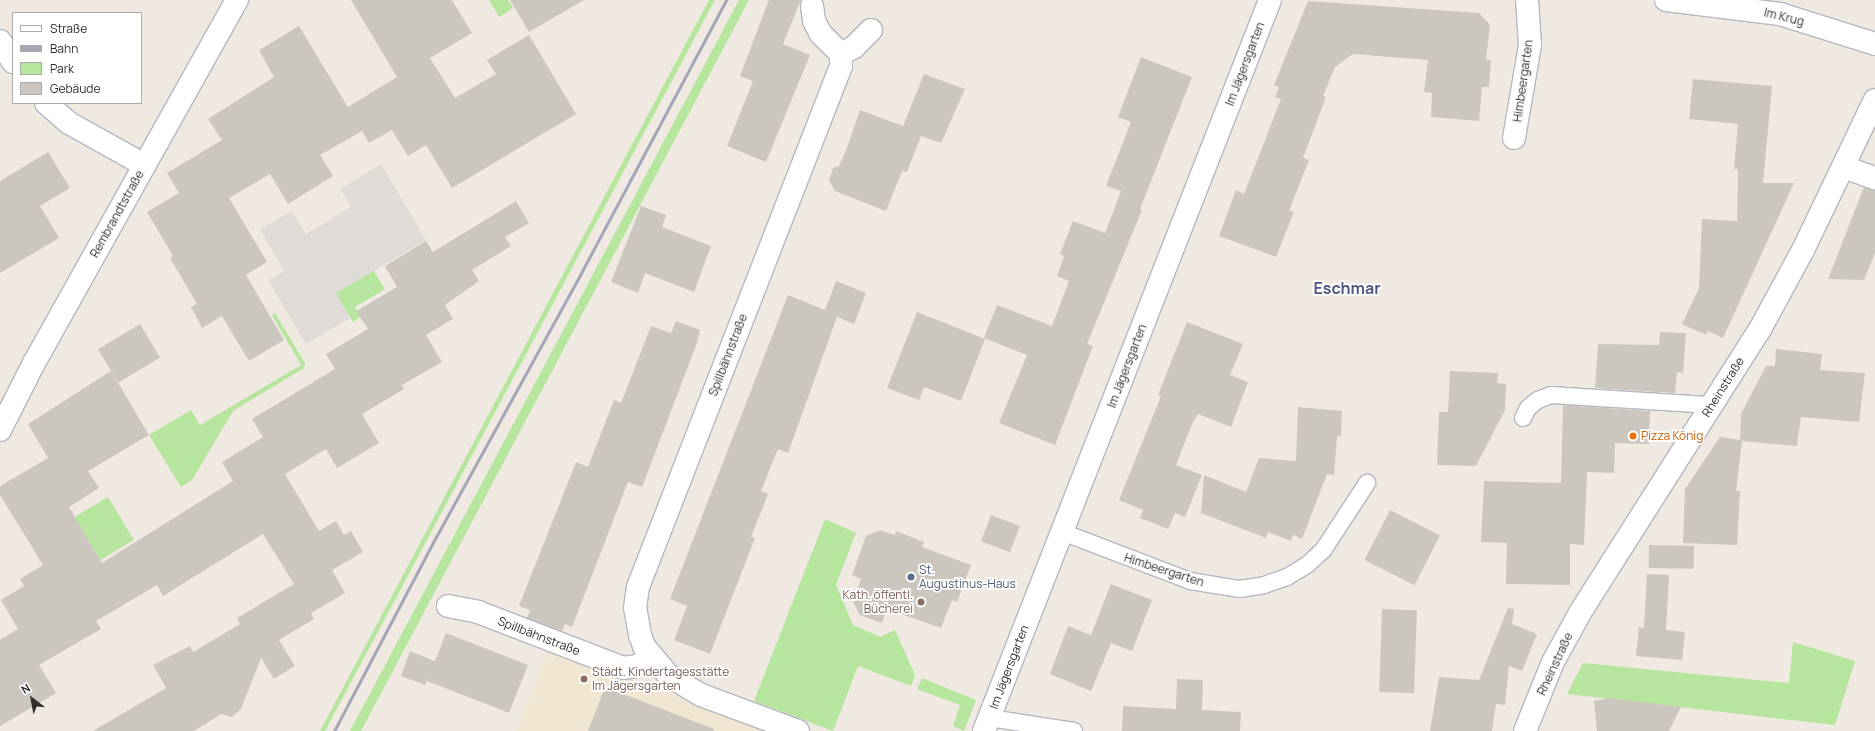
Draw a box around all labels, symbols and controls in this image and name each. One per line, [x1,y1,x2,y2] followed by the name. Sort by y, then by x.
[1762,5,1806,29] street label: Im Krug
[12,12,142,104] legend
[50,20,87,37] text: Straße
[1222,20,1268,108] street label: Im Jägersgarten
[1510,39,1536,123] street label: Himbeergarten
[50,40,78,57] text: Bahn
[50,60,74,77] text: Park
[50,80,101,97] text: Gebäude
[87,168,147,260] street label: Rembrandtstraße
[1313,278,1381,298] district label: Eschmar
[706,312,750,398] street label: Spillbähnstraße
[1104,322,1150,410] street label: Im Jägersgarten
[1699,354,1747,420] street label: Rheinstraße
[1641,429,1703,443] place label: Pizza König
[1628,431,1638,441] marker: Pizza König
[1122,550,1206,590] street label: Himbeergarten
[919,563,1016,591] place label: St. Augustinus-Haus
[906,572,916,582] marker: St. Augustinus-Haus
[842,588,913,616] place label: Kath. öffentl. Bücherei
[916,597,926,607] marker: Kath. öffentl. Bücherei
[496,614,582,658] street label: Spillbähnstraße
[986,623,1032,711] street label: Im Jägersgarten
[1534,630,1576,698] street label: Rheinstraße
[592,665,729,693] place label: Städt. Kindertagesstätte Im Jägersgarten
[579,674,589,684] marker: Städt. Kindertagesstätte Im Jägersgarten
[12,679,52,719] north arrow
[18,680,33,697] text: N

